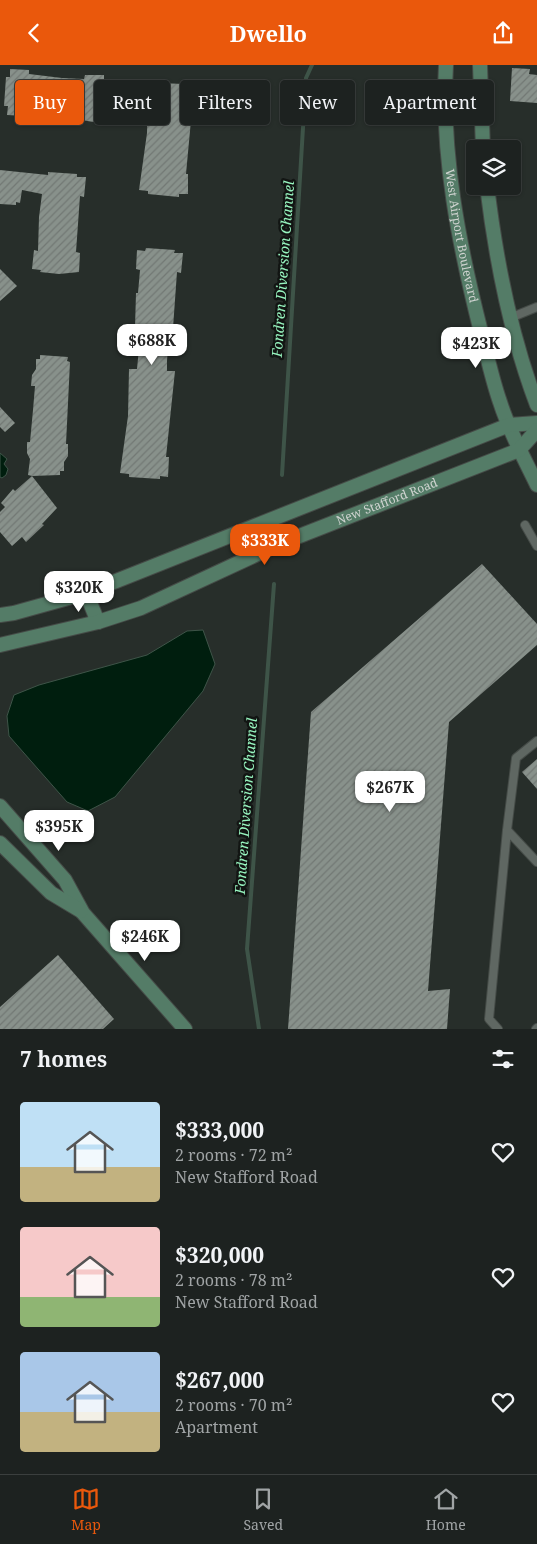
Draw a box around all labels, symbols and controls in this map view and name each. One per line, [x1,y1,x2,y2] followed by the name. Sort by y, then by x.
[230,18,307,48] text: Dwello
[20,19,48,47] icon: back
[489,19,517,47] icon: share
[15,80,84,125] chip: Buy
[94,80,170,125] chip: Rent
[180,80,270,125] chip: Filters
[280,80,355,125] chip: New
[365,80,494,125] chip: Apartment
[466,140,521,195] map controls
[466,140,521,195] button: layers
[441,168,483,305] street label: West Airport Boulevard
[267,179,298,359] water label: Fondren Diversion Channel
[117,323,187,366] pin: $688K
[441,327,511,369] pin: $423K
[128,329,176,351] text: $688K
[452,332,500,354] text: $423K
[334,474,440,529] street label: New Stafford Road
[230,523,300,566] pin: $333K
[241,529,289,551] text: $333K
[44,571,114,613] pin: $320K
[55,576,103,598] text: $320K
[230,716,261,896] water label: Fondren Diversion Channel
[355,771,425,813] pin: $267K
[366,776,414,798] text: $267K
[24,809,94,852] pin: $395K
[35,815,83,837] text: $395K
[110,919,180,962] pin: $246K
[121,925,169,947] text: $246K
[20,1045,107,1073] text: 7 homes
[489,1045,517,1073] icon: filters
[175,1116,264,1144] text: $333,000
[60,1122,120,1182] icon: home
[489,1138,517,1166] icon: heart
[175,1144,292,1166] text: 2 rooms · 72 m²
[175,1166,318,1188] text: New Stafford Road
[175,1241,264,1269] text: $320,000
[60,1247,120,1307] icon: home
[489,1263,517,1291] icon: heart
[175,1269,292,1291] text: 2 rooms · 78 m²
[175,1291,318,1313] text: New Stafford Road
[175,1366,264,1394] text: $267,000
[60,1372,120,1432] icon: home
[489,1388,517,1416] icon: heart
[175,1394,292,1416] text: 2 rooms · 70 m²
[175,1416,258,1438] text: Apartment
[71,1485,101,1534] tab: Map
[243,1485,283,1534] tab: Saved
[426,1485,466,1534] tab: Home

